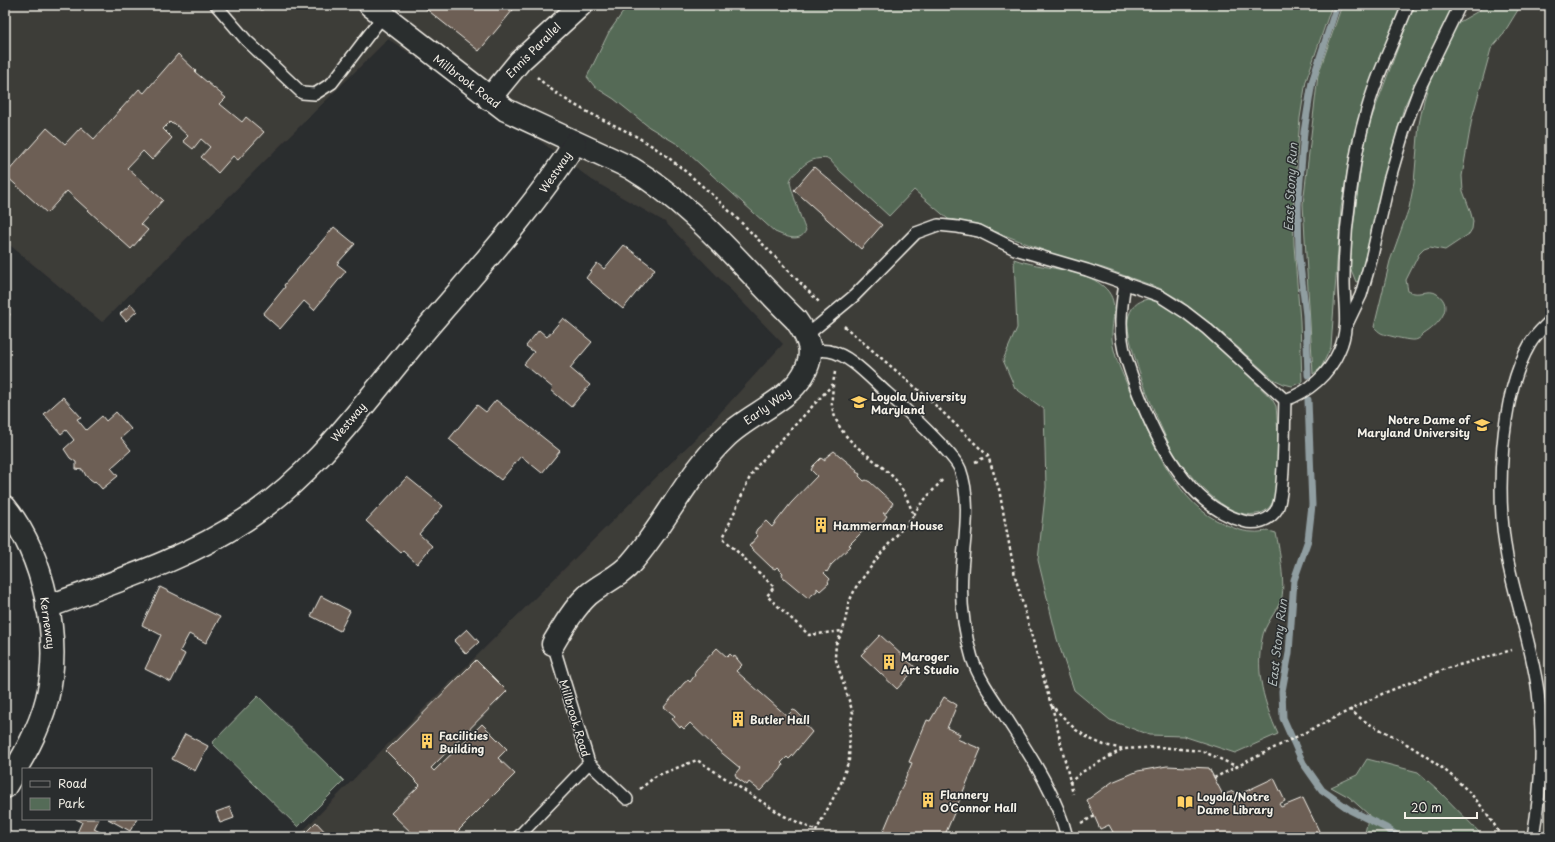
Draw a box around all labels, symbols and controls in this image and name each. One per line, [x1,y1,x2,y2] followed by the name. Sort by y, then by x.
[501,18,565,82] street label: Ennis Parallel
[430,50,504,112] street label: Millbrook Road
[1279,142,1301,232] water label: East Stony Run
[535,148,575,196] street label: Westway
[740,383,794,429] street label: Early Way
[871,388,966,418] place label: Loyola University Maryland
[850,393,868,411] school or university icon: Loyola University Maryland
[326,398,370,446] street label: Westway
[1357,411,1471,441] place label: Notre Dame of Maryland University
[1473,416,1491,434] school or university icon: Notre Dame of Maryland University
[812,516,830,534] building icon: Hammerman House
[833,517,943,534] place label: Hammerman House
[36,596,60,650] street label: Kerneway
[1263,597,1291,688] water label: East Stony Run
[900,648,959,678] place label: Maroger Art Studio
[880,653,898,671] building icon: Maroger Art Studio
[555,677,595,759] street label: Millbrook Road
[729,710,747,728] building icon: Butler Hall
[750,711,810,728] place label: Butler Hall
[439,727,488,757] place label: Facilities Building
[418,732,436,750] building icon: Facilities Building
[22,768,152,820] legend
[58,774,87,792] text: Road
[940,786,1017,816] place label: Flannery O’Connor Hall
[1197,788,1273,818] place label: Loyola/Notre Dame Library
[919,791,937,809] building icon: Flannery O’Connor Hall
[1176,793,1194,811] library icon: Loyola/Notre Dame Library
[58,794,85,812] text: Park
[1405,794,1477,820] scale bar
[1411,798,1442,816] text: 20 m

